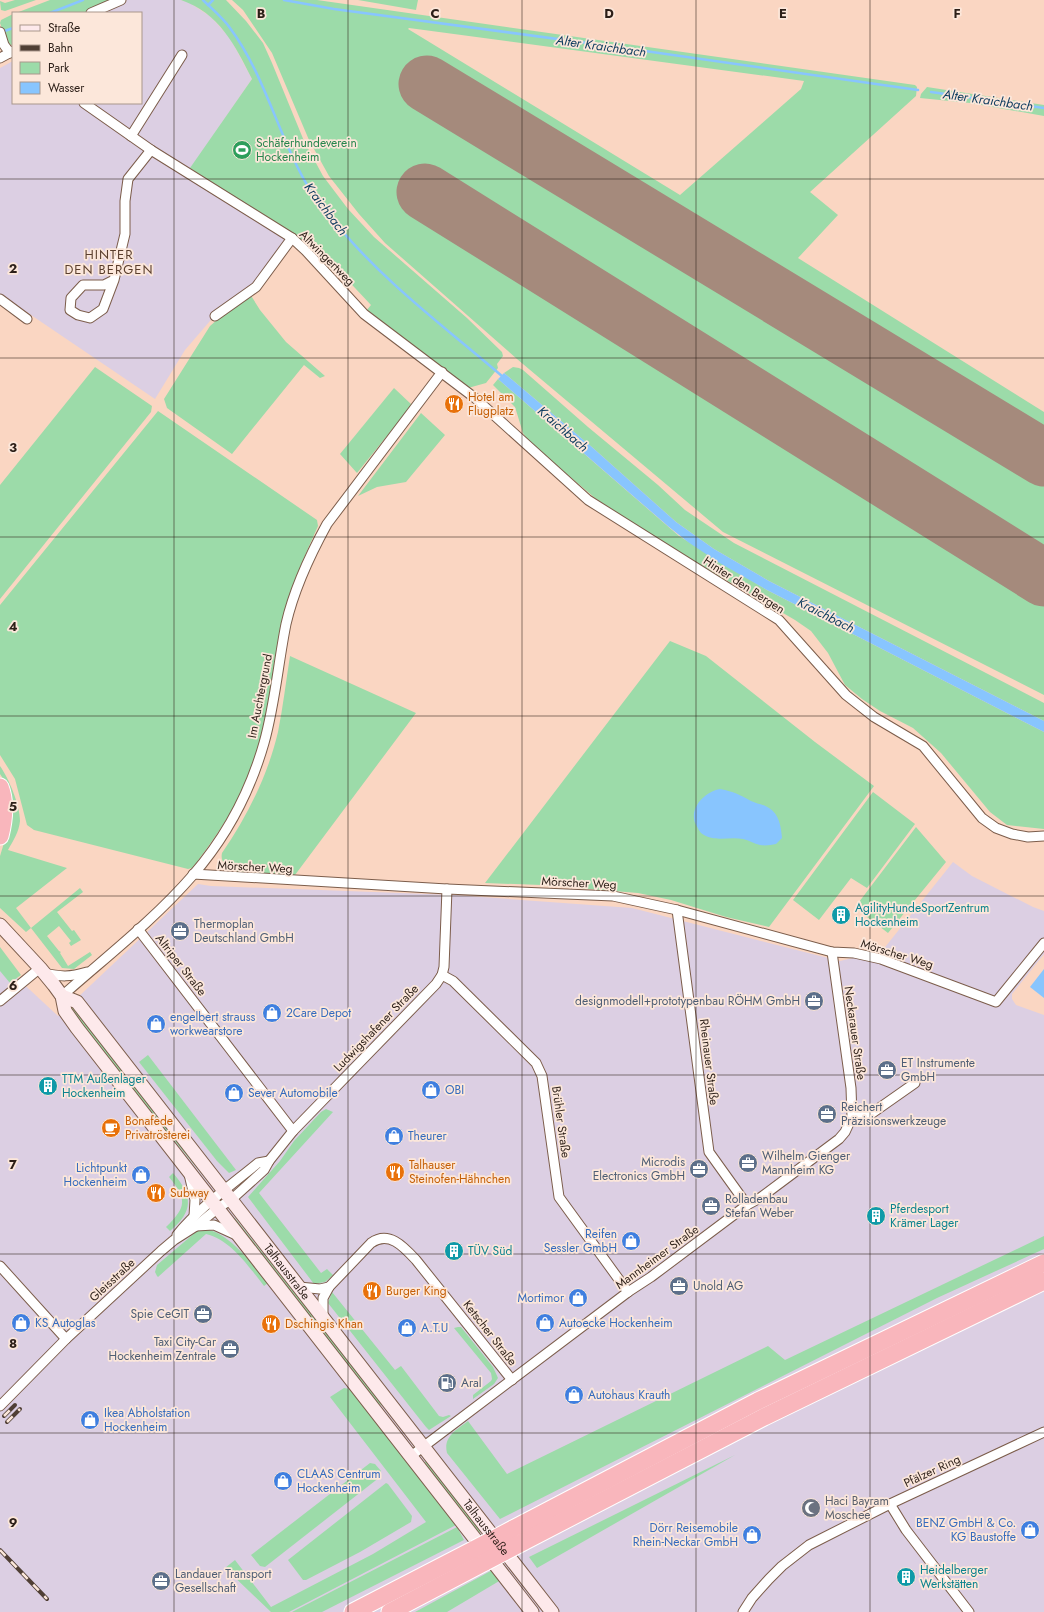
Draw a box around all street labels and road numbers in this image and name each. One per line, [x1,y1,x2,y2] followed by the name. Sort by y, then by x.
[295,226,359,290] street label: Altwingertweg
[700,552,788,618] street label: Hinter den Bergen
[243,652,277,740] street label: Im Auchtergrund
[217,856,293,878] street label: Mörscher Weg
[541,872,617,894] street label: Mörscher Weg
[151,930,211,1000] street label: Altriper Straße
[858,934,936,974] street label: Mörscher Weg
[329,980,423,1076] street label: Ludwigshafener Straße
[839,985,871,1081] street label: Neckarauer Straße
[695,1018,723,1106] street label: Rheinauer Straße
[547,1085,575,1159] street label: Brühler Straße
[612,1221,702,1293] street label: Mannheimer Straße
[259,1240,315,1304] street label: Talhausstraße
[85,1254,139,1306] street label: Gleisstraße
[459,1297,521,1369] street label: Ketscher Straße
[901,1450,963,1492] street label: Pfälzer Ring
[458,1495,514,1559] street label: Talhausstraße

